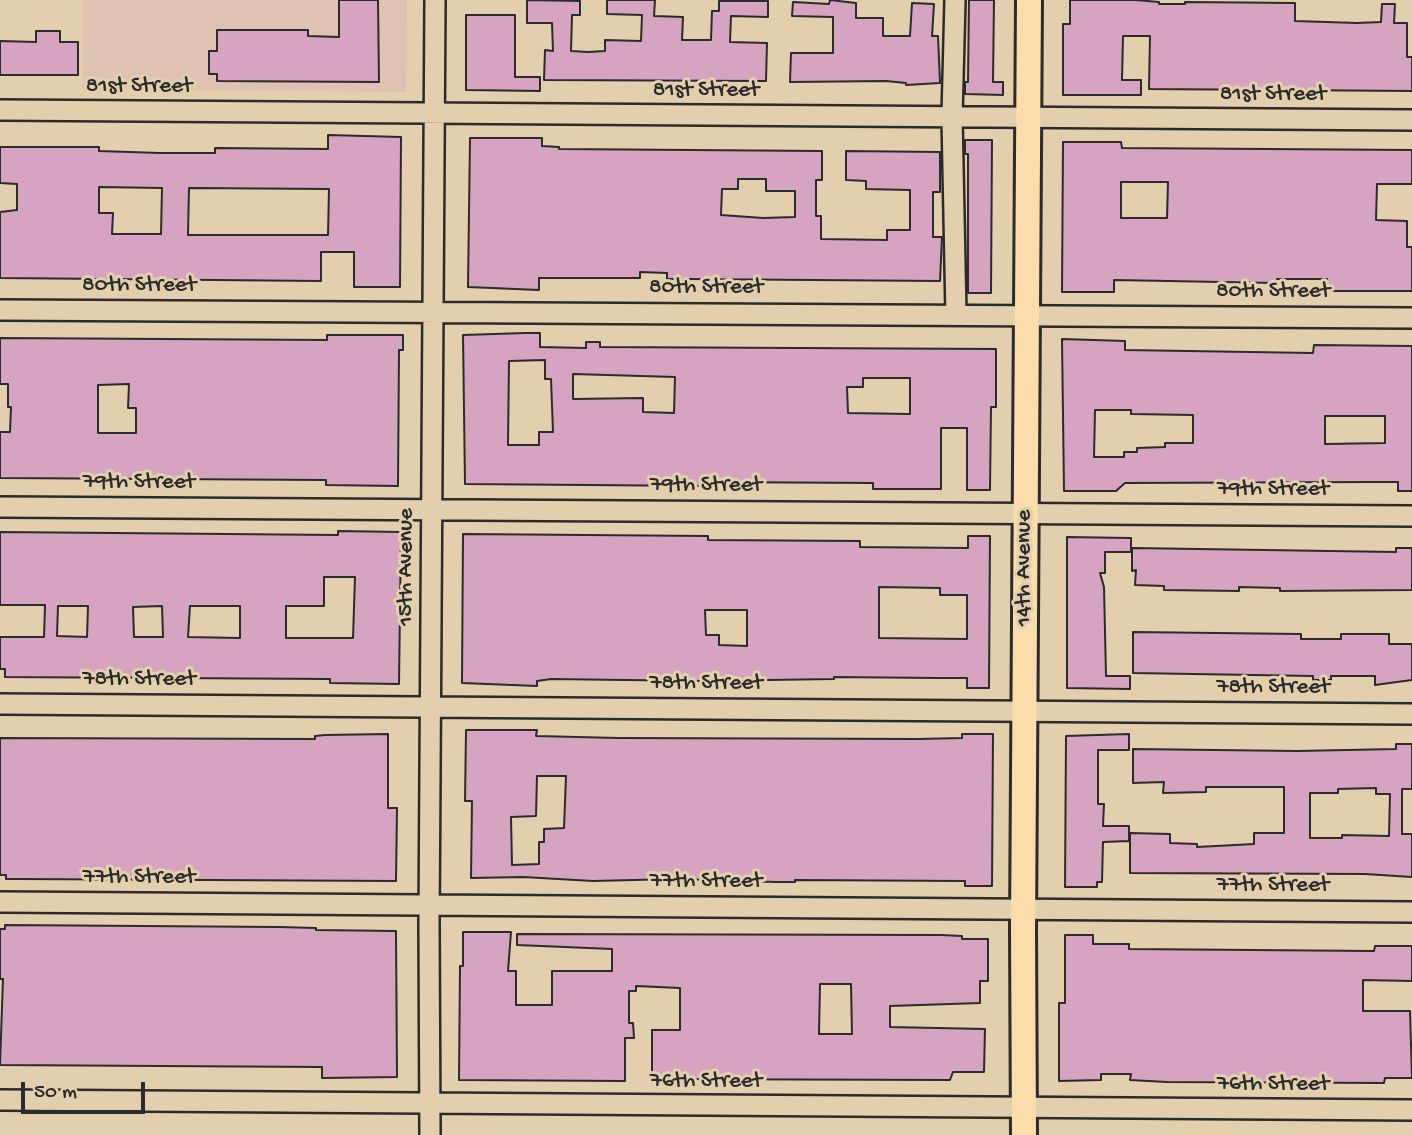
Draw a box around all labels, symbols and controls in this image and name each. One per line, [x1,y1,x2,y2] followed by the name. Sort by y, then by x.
[86,73,192,101] street label: 81st Street
[653,77,759,105] street label: 81st Street
[1220,81,1326,109] street label: 81st Street
[82,272,196,300] street label: 80th Street
[649,274,763,302] street label: 80th Street
[1216,278,1330,306] street label: 80th Street
[83,469,195,497] street label: 79th Street
[650,472,762,500] street label: 79th Street
[1217,476,1329,504] street label: 79th Street
[393,508,421,626] street label: 15th Avenue
[1011,510,1039,626] street label: 14th Avenue
[82,666,196,694] street label: 78th Street
[649,670,763,698] street label: 78th Street
[1216,674,1330,702] street label: 78th Street
[83,864,195,892] street label: 77th Street
[650,868,762,896] street label: 77th Street
[1217,872,1329,900] street label: 77th Street
[24,1068,149,1112] scale bar
[650,1068,762,1096] street label: 76th Street
[1217,1071,1329,1099] street label: 76th Street
[34,1081,77,1106] text: 50 m

